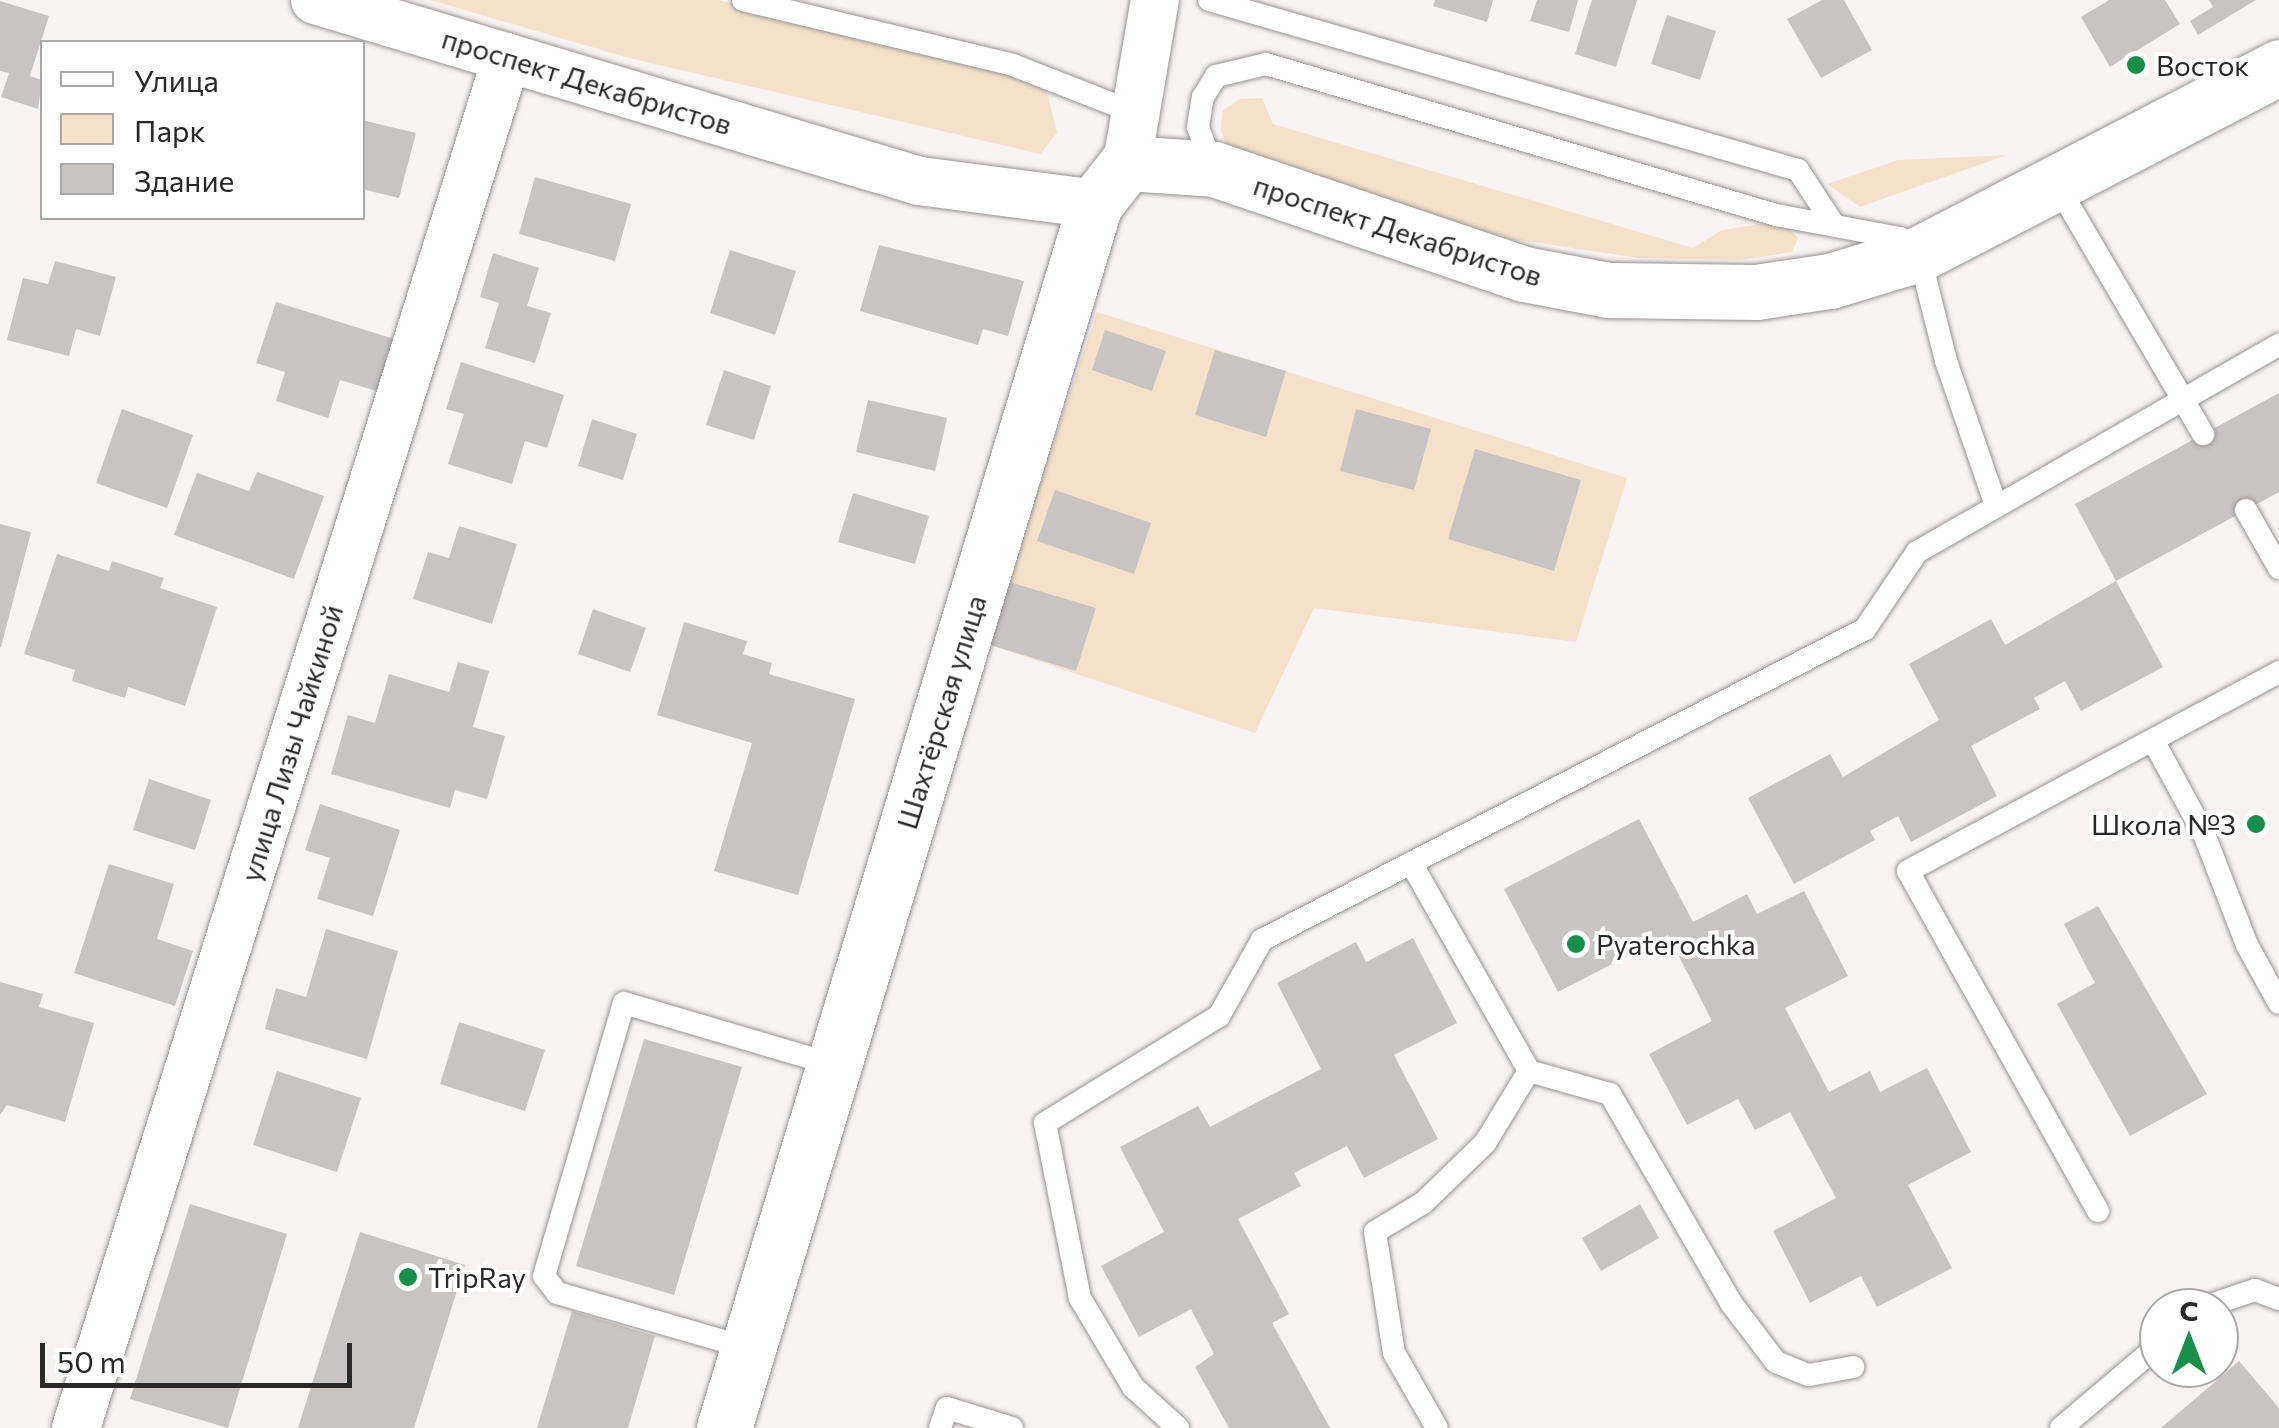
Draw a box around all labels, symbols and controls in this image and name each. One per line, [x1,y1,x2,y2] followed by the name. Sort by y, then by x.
[438,21,736,141] street label: проспект Декабристов
[40,40,365,220] legend
[2156,48,2249,82] place label: Восток
[2125,54,2147,76] marker: Восток
[134,61,219,98] text: Улица
[134,111,206,148] text: Парк
[134,161,234,198] text: Здание
[1250,167,1546,293] street label: проспект Декабристов
[889,591,993,833] street label: Шахтёрская улица
[233,601,349,885] street label: улица Лизы Чайкиной
[2091,807,2236,841] place label: Школа №3
[2245,813,2267,835] marker: Школа №3
[1596,927,1756,961] place label: Pyaterochka
[1565,933,1587,955] marker: Pyaterochka
[428,1260,526,1294] place label: TripRay
[397,1266,419,1288] marker: TripRay
[2139,1288,2239,1388] north arrow
[2179,1293,2199,1327] text: С
[45,1323,358,1385] scale bar
[57,1342,126,1379] text: 50 m

